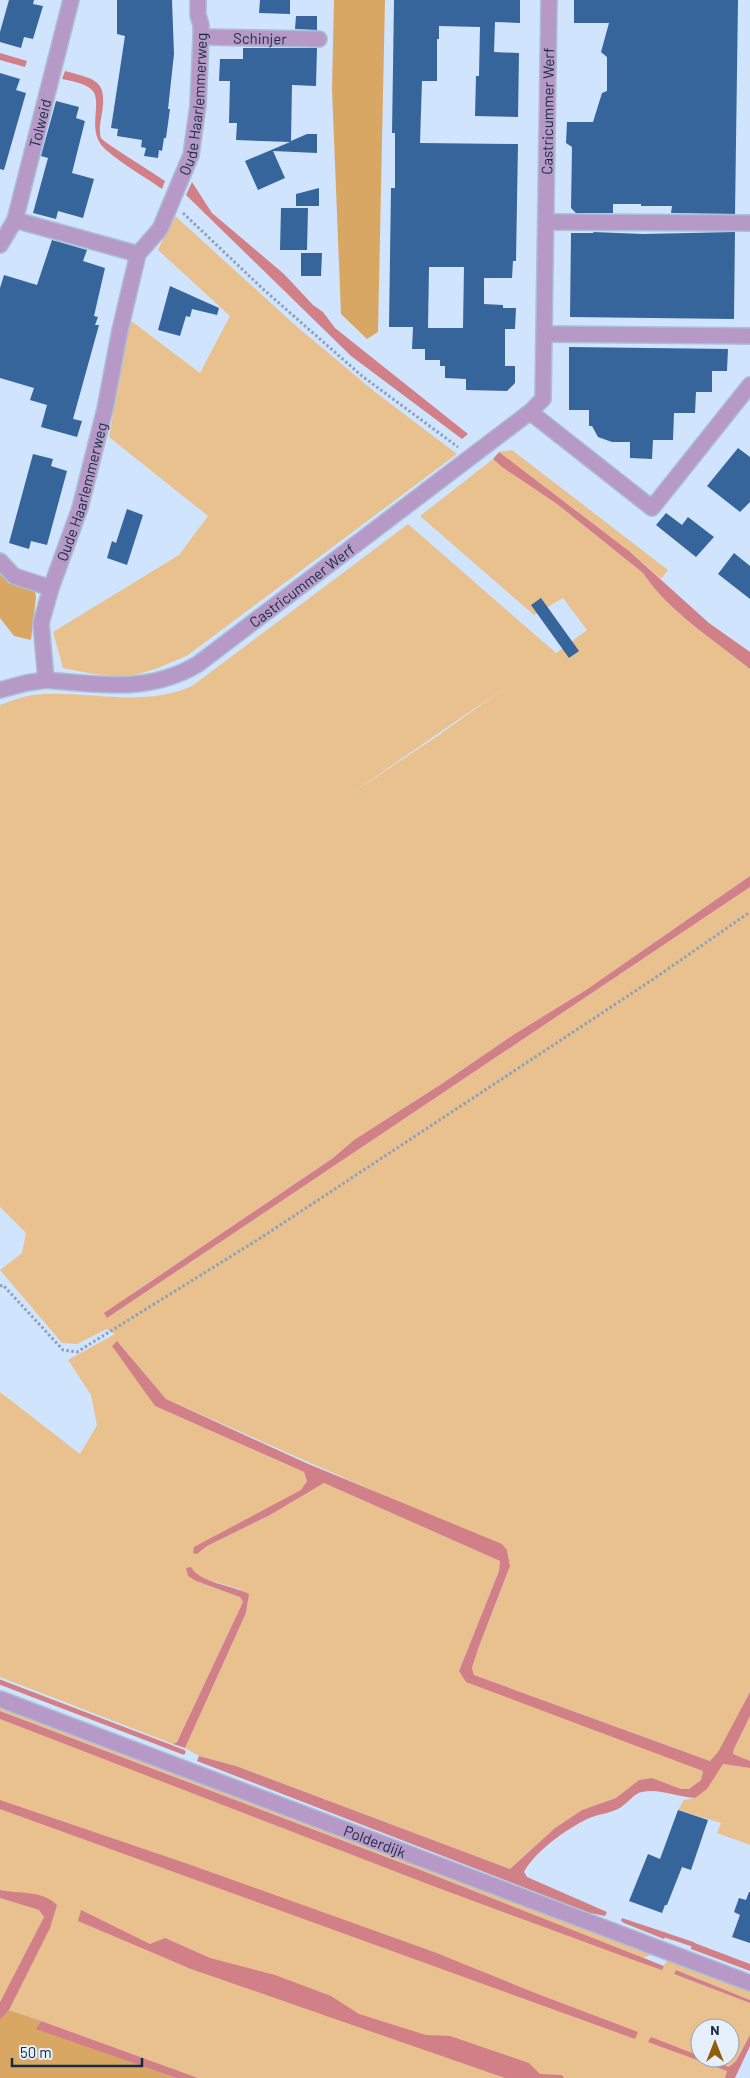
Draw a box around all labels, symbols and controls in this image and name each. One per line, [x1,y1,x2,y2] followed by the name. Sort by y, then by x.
[233,29,288,47] street label: Schinjer
[175,33,210,178] street label: Oude Haarlemmerweg
[537,47,557,175] street label: Castricummer Werf
[25,97,54,150] street label: Tolweid
[53,420,110,564] street label: Oude Haarlemmerweg
[246,540,358,631] street label: Castricummer Werf
[341,1821,409,1861] street label: Polderdijk
[690,2018,740,2068] north arrow
[710,2021,720,2038] text: N
[12,2036,142,2068] scale bar
[20,2043,52,2061] text: 50 m

